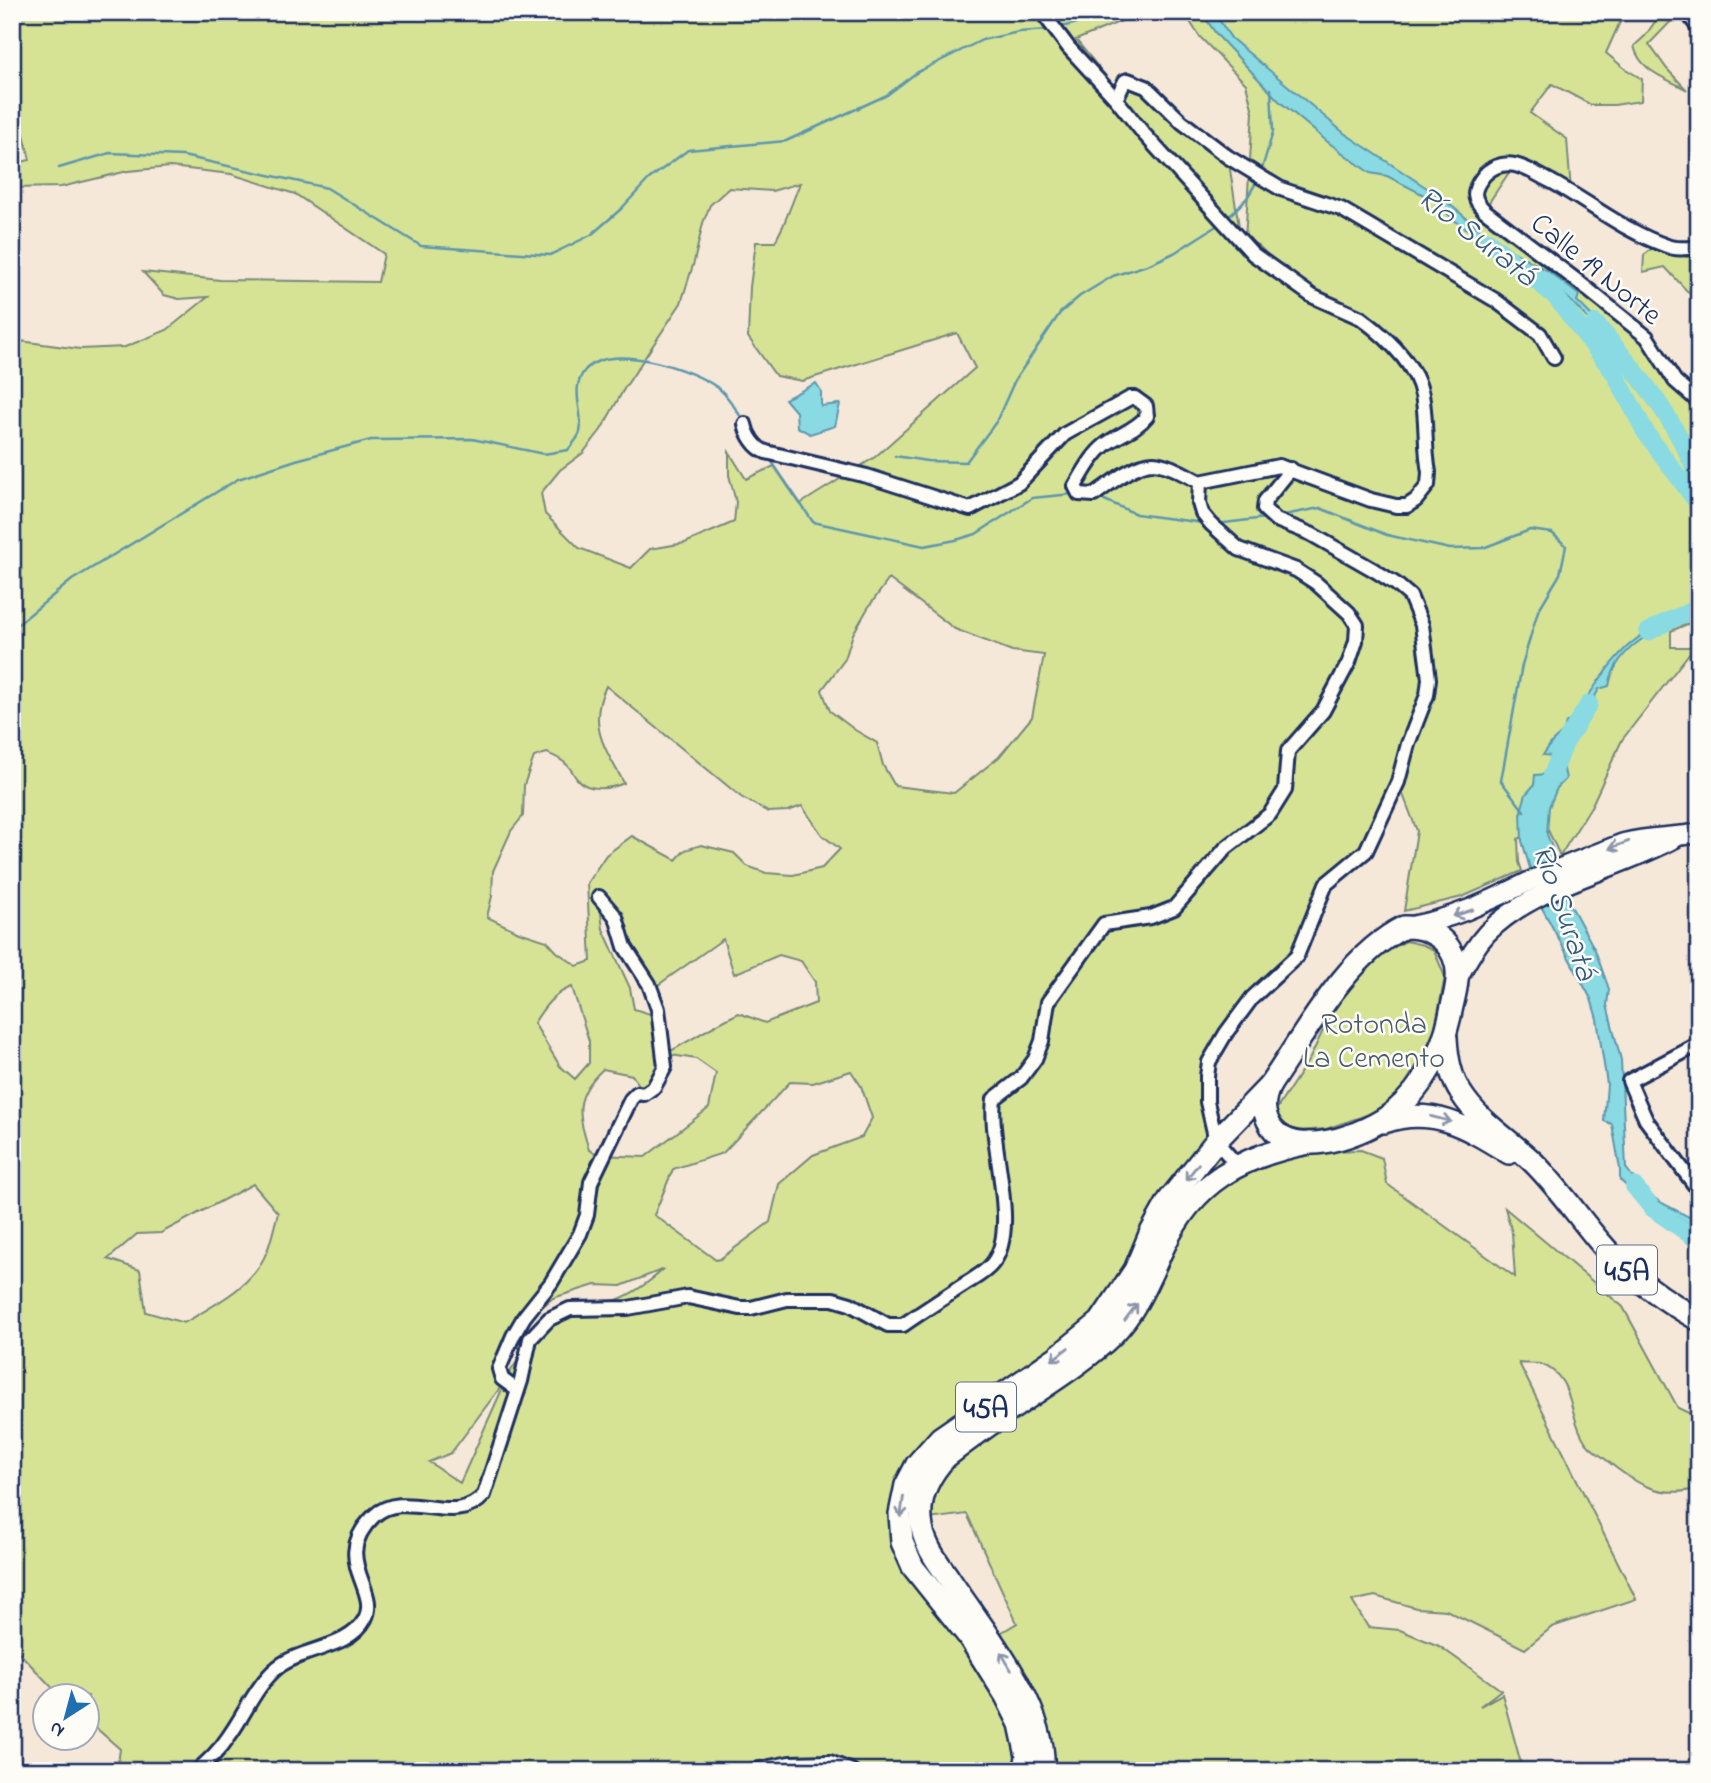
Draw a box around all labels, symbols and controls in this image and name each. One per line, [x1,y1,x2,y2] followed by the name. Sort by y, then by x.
[1406,176,1547,301] water label: Río Suratá
[1520,203,1671,338] street label: Calle 19 Norte
[1518,838,1608,988] water label: Río Suratá
[1609,840,1631,852] one-way arrow
[1452,908,1474,920] one-way arrow
[1303,1004,1445,1082] park label: Rotonda La Cemento
[1430,1113,1452,1126] one-way arrow
[1185,1162,1200,1181] one-way arrow
[1597,1246,1657,1294] road number: 45A
[1123,1303,1138,1322] one-way arrow
[1052,1346,1070,1361] one-way arrow
[956,1382,1016,1432] road number: 45A
[896,1495,909,1517] one-way arrow
[998,1652,1012,1672] one-way arrow
[32,1682,102,1752] north arrow
[44,1714,71,1743] text: N

